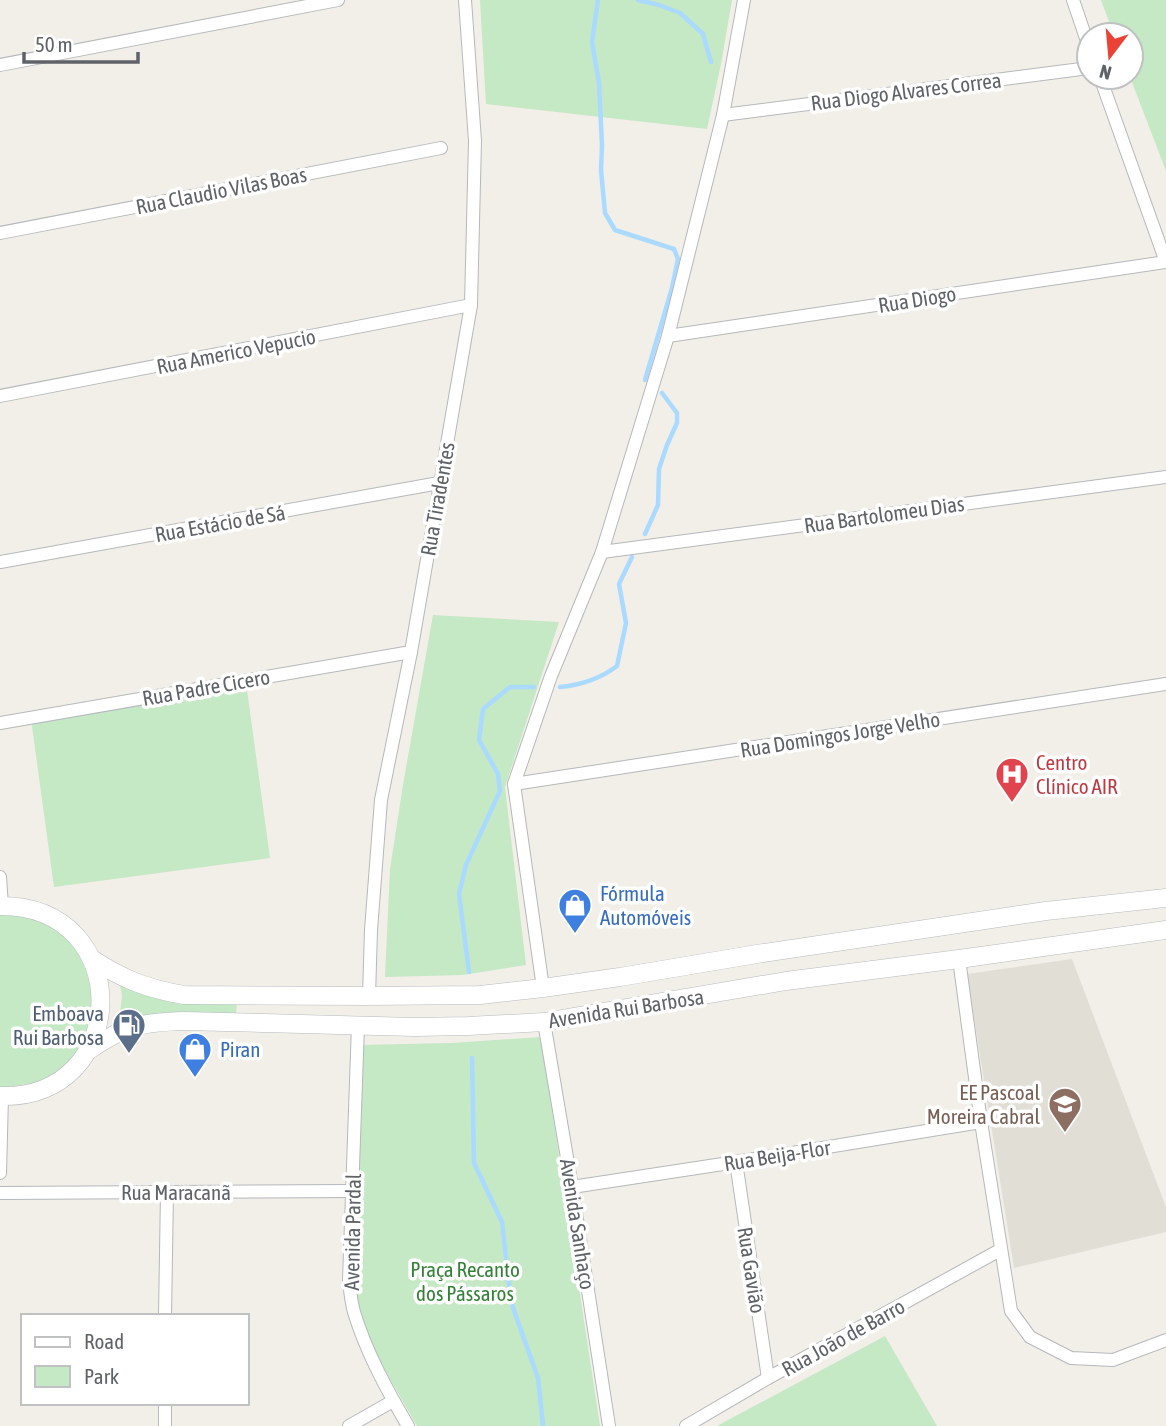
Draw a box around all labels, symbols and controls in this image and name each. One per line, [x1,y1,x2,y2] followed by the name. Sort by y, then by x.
[24,21,138,65] scale bar
[1075,21,1145,91] north arrow
[35,32,73,56] text: 50 m
[1097,60,1114,84] text: N
[809,67,1003,115] street label: Rua Diogo Alvares Correa
[134,162,308,218] street label: Rua Claudio Vilas Boas
[876,281,958,317] street label: Rua Diogo
[154,324,318,378] street label: Rua Americo Vepucio
[415,440,459,558] street label: Rua Tiradentes
[802,491,966,537] street label: Rua Bartolomeu Dias
[153,500,287,546] street label: Rua Estácio de Sá
[140,664,272,710] street label: Rua Padre Cicero
[738,706,942,762] street label: Rua Domingos Jorge Velho
[1036,750,1118,798] place label: Centro Clínico AIR
[993,755,1031,804] hospital icon: Centro Clínico AIR
[600,881,691,929] place label: Fórmula Automóveis
[556,886,594,935] shop icon: Fórmula Automóveis
[547,984,705,1032] street label: Avenida Rui Barbosa
[13,1001,104,1049] place label: Emboava Rui Barbosa
[110,1006,148,1055] fuel station icon: Emboava Rui Barbosa
[176,1030,214,1079] shop icon: Piran
[220,1037,260,1061] place label: Piran
[927,1080,1040,1128] place label: EE Pascoal Moreira Cabral
[1046,1085,1084,1134] school or university icon: EE Pascoal Moreira Cabral
[722,1135,833,1175] street label: Rua Beija-Flor
[556,1157,600,1291] street label: Avenida Sanhaço
[339,1173,365,1291] street label: Avenida Pardal
[121,1180,231,1204] street label: Rua Maracanã
[733,1225,771,1315] street label: Rua Gavião
[410,1257,520,1305] park label: Praça Recanto dos Pássaros
[777,1293,909,1381] street label: Rua João de Barro
[21,1314,248,1405] legend
[84,1329,124,1353] text: Road
[84,1364,119,1388] text: Park

